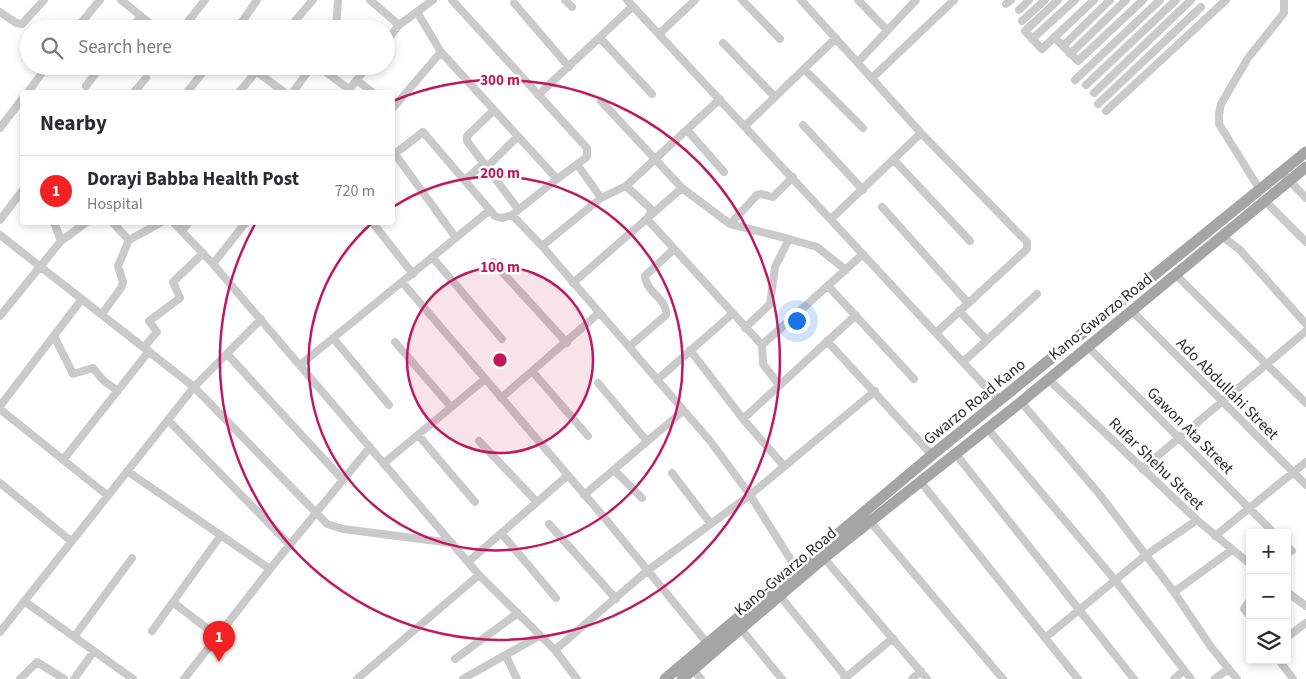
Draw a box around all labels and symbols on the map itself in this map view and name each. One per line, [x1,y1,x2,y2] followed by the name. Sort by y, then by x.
[480,70,520,91] text: 300 m
[480,163,520,184] text: 200 m
[480,257,520,278] text: 100 m
[1044,268,1157,365] street label: Kano-Gwarzo Road
[784,308,810,334] your location
[1171,333,1284,445] street label: Ado Abdullahi Street
[491,351,509,369] centre of rings
[919,354,1030,450] street label: Gwarzo Road Kano
[1142,382,1239,480] street label: Gawon Ata Street
[1104,412,1209,515] street label: Rufar Shehu Street
[730,522,842,621] street label: Kano-Gwarzo Road
[203,621,235,662] pin: 1

